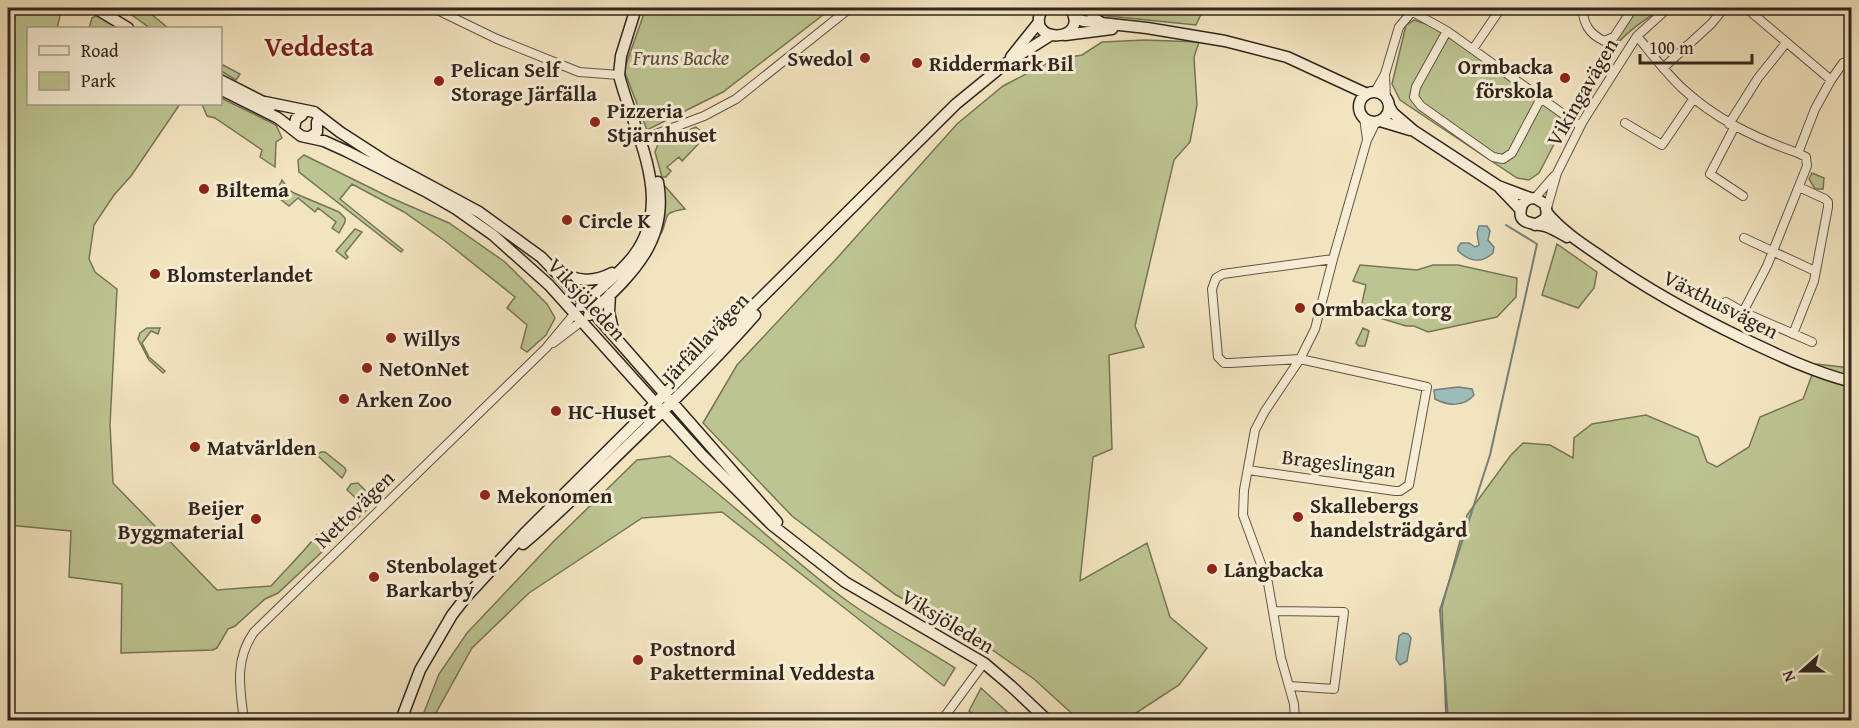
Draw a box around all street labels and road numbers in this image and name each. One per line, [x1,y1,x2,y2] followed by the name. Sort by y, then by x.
[1538,32,1626,152] street label: Vikingavägen
[540,251,634,348] street label: Viksjöleden
[1658,262,1784,346] street label: Växthusvägen
[652,285,756,393] street label: Järfällavägen
[1280,441,1398,485] street label: Brageslingan
[307,463,401,555] street label: Nettovägen
[896,581,1001,661] street label: Viksjöleden

